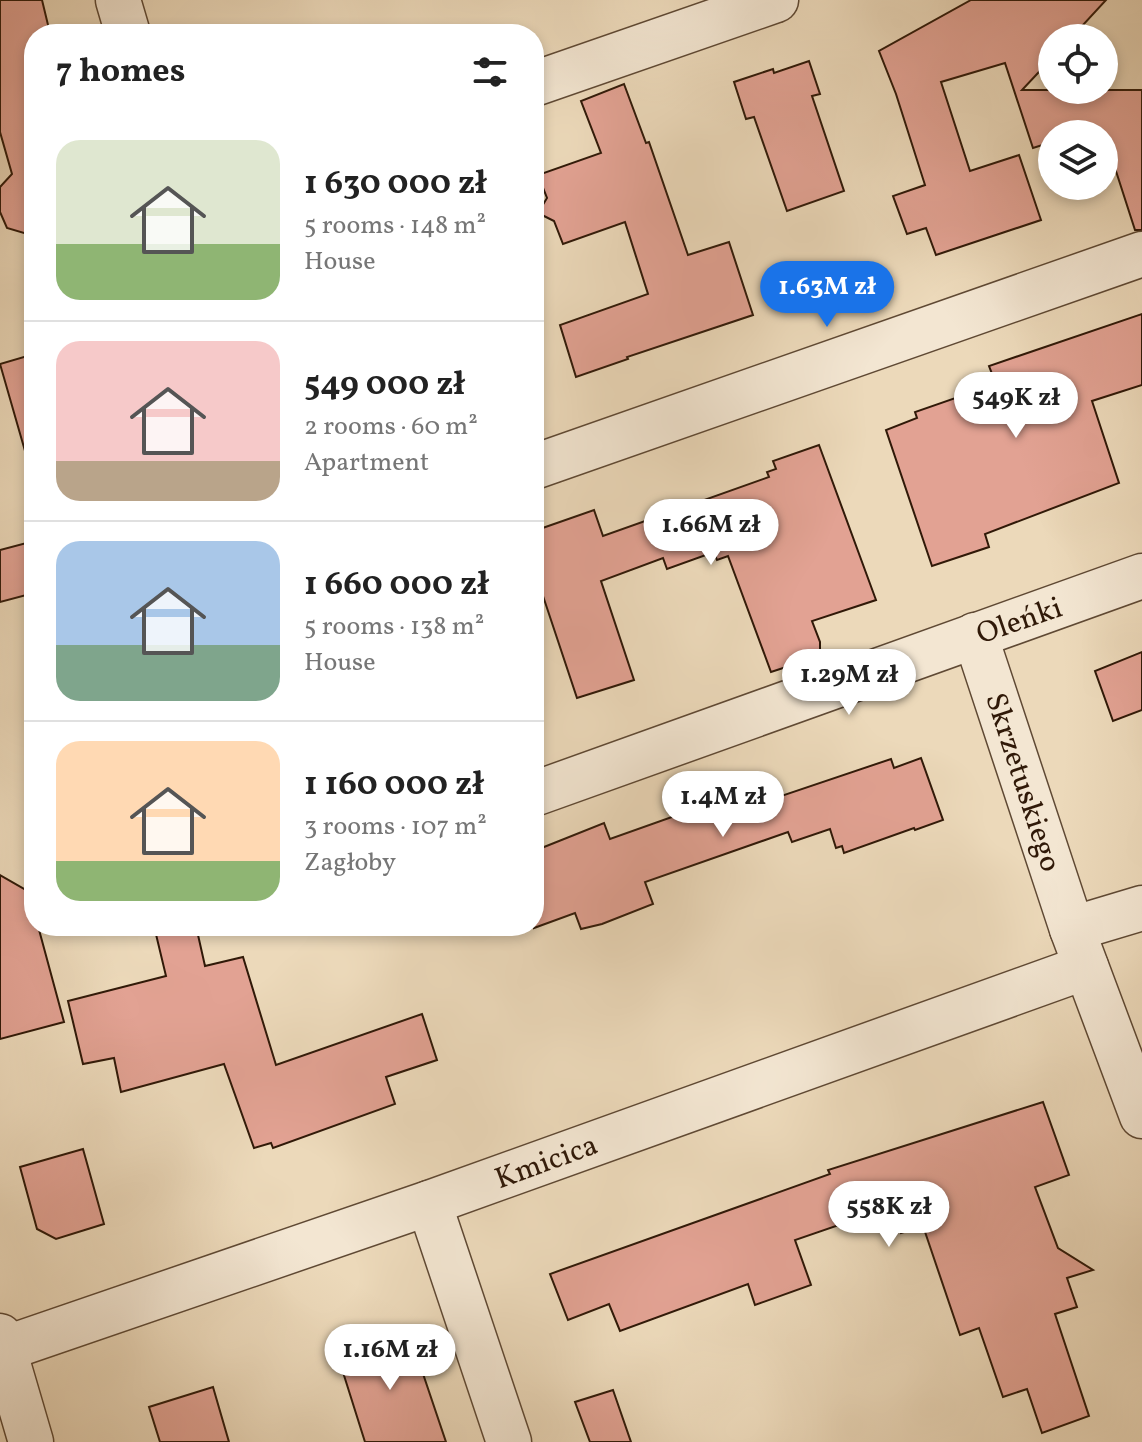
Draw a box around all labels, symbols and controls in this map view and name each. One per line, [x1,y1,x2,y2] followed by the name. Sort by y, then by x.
[1038,24,1118,200] map controls
[1038,24,1118,104] button: locate
[56,49,185,96] text: 7 homes
[468,50,512,94] icon: filters
[1038,120,1118,200] button: layers
[304,161,487,208] text: 1 630 000 zł
[120,172,216,268] icon: home
[304,208,486,244] text: 5 rooms · 148 m²
[304,244,376,280] text: House
[744,261,910,329] pin: 1.63M zł
[778,269,876,305] text: 1.63M zł
[304,362,465,409] text: 549 000 zł
[942,372,1090,440] pin: 549K zł
[120,373,216,469] icon: home
[972,380,1060,416] text: 549K zł
[304,409,478,445] text: 2 rooms · 60 m²
[304,445,429,481] text: Apartment
[628,499,794,567] pin: 1.66M zł
[662,507,760,543] text: 1.66M zł
[304,562,489,609] text: 1 660 000 zł
[120,573,216,669] icon: home
[971,588,1068,656] street label: Oleńki
[304,609,484,645] text: 5 rooms · 138 m²
[304,645,376,681] text: House
[766,649,932,717] pin: 1.29M zł
[800,657,898,693] text: 1.29M zł
[973,688,1071,878] street label: Skrzetuskiego
[304,762,484,809] text: 1 160 000 zł
[649,771,797,839] pin: 1.4M zł
[120,773,216,869] icon: home
[680,779,766,815] text: 1.4M zł
[304,809,487,845] text: 3 rooms · 107 m²
[304,845,396,881] text: Zagłoby
[489,1125,604,1201] street label: Kmicica
[815,1181,963,1249] pin: 558K zł
[846,1189,932,1225] text: 558K zł
[307,1324,473,1392] pin: 1.16M zł
[343,1332,437,1368] text: 1.16M zł

